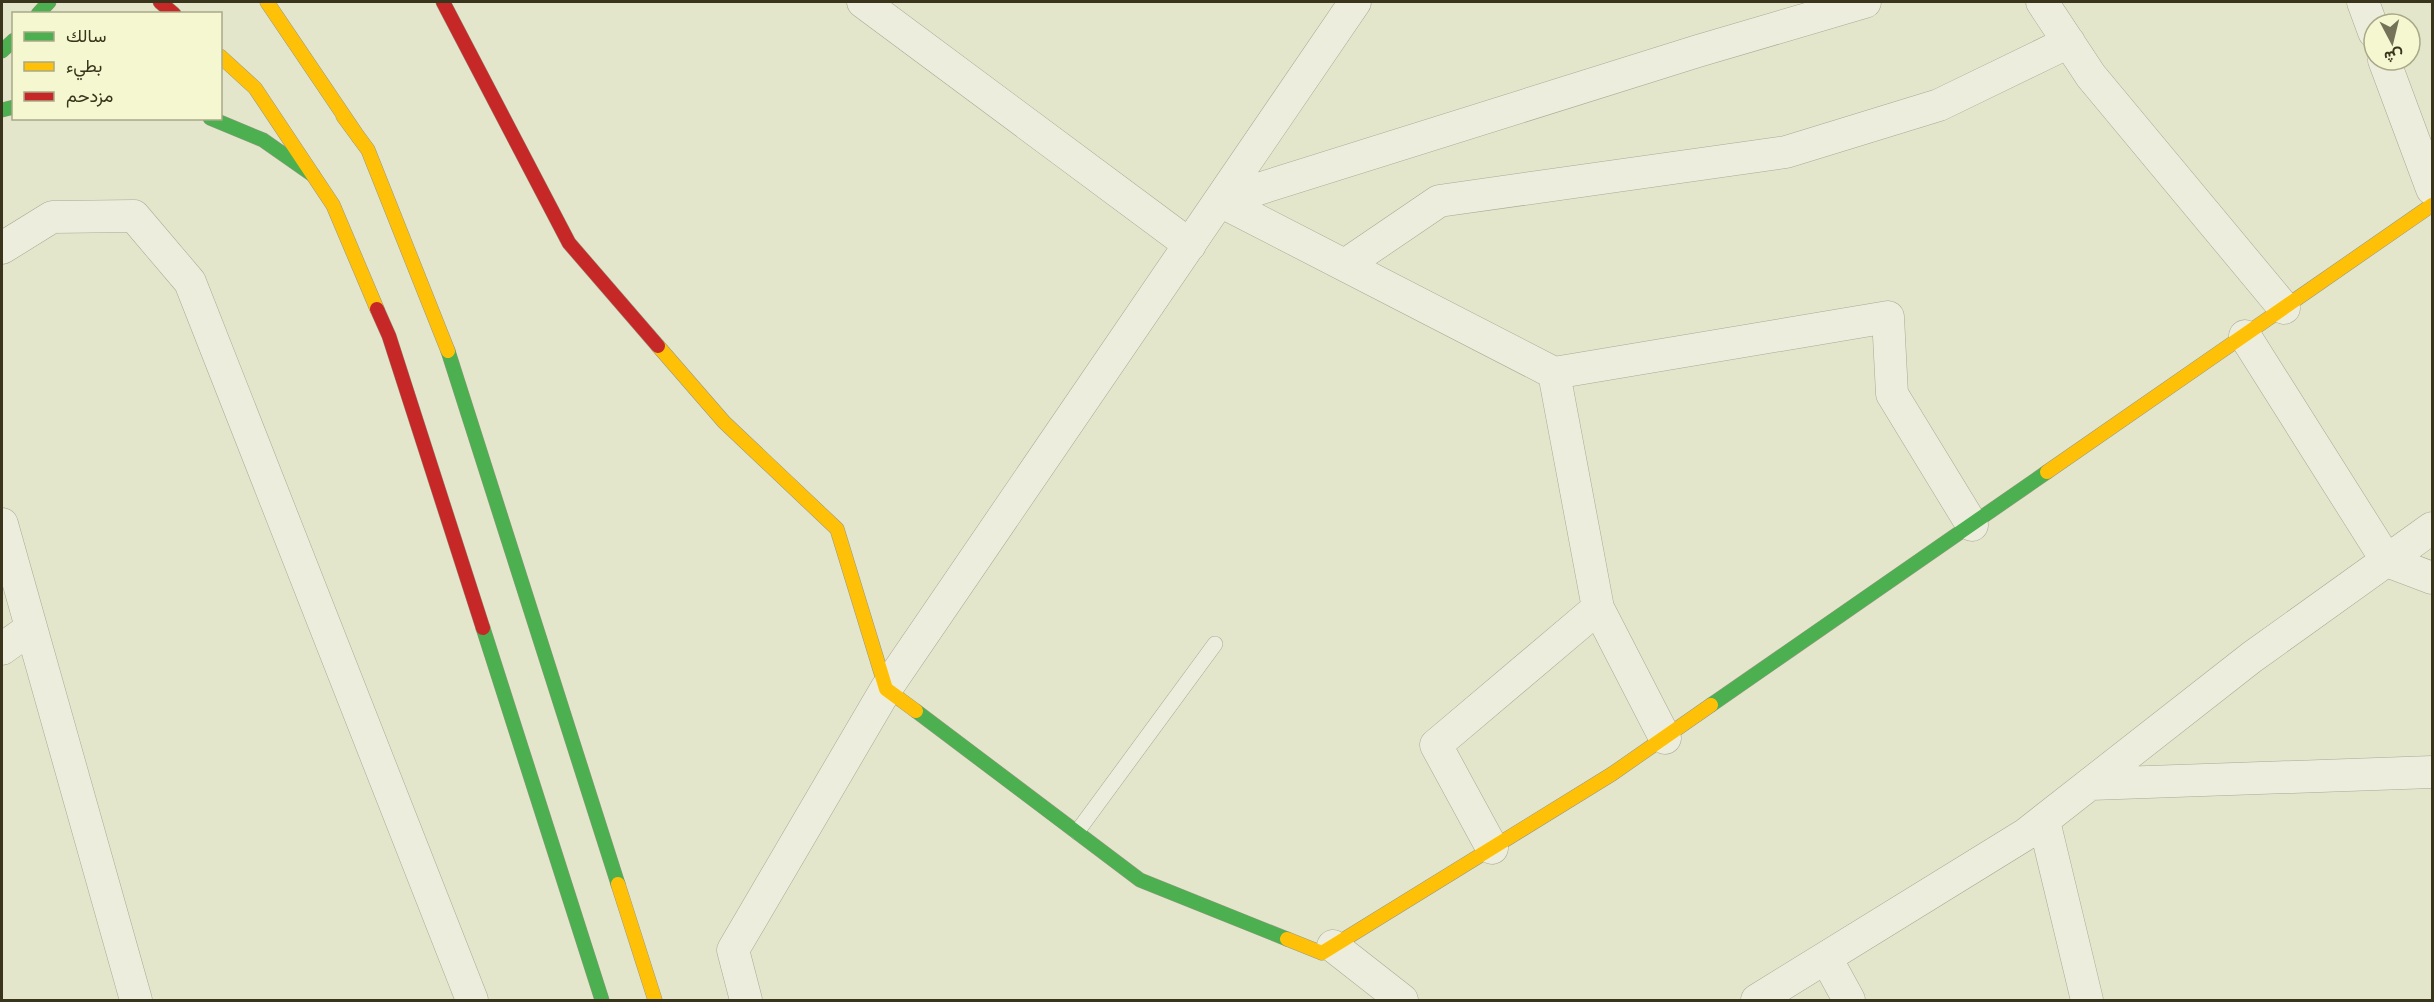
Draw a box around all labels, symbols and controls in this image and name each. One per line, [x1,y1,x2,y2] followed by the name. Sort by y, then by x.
[12,12,222,120] legend
[2362,12,2422,72] north arrow
[66,25,106,47] text: سالك
[2383,46,2404,67] text: ش
[66,55,102,81] text: بطيء
[66,85,113,108] text: مزدحم

